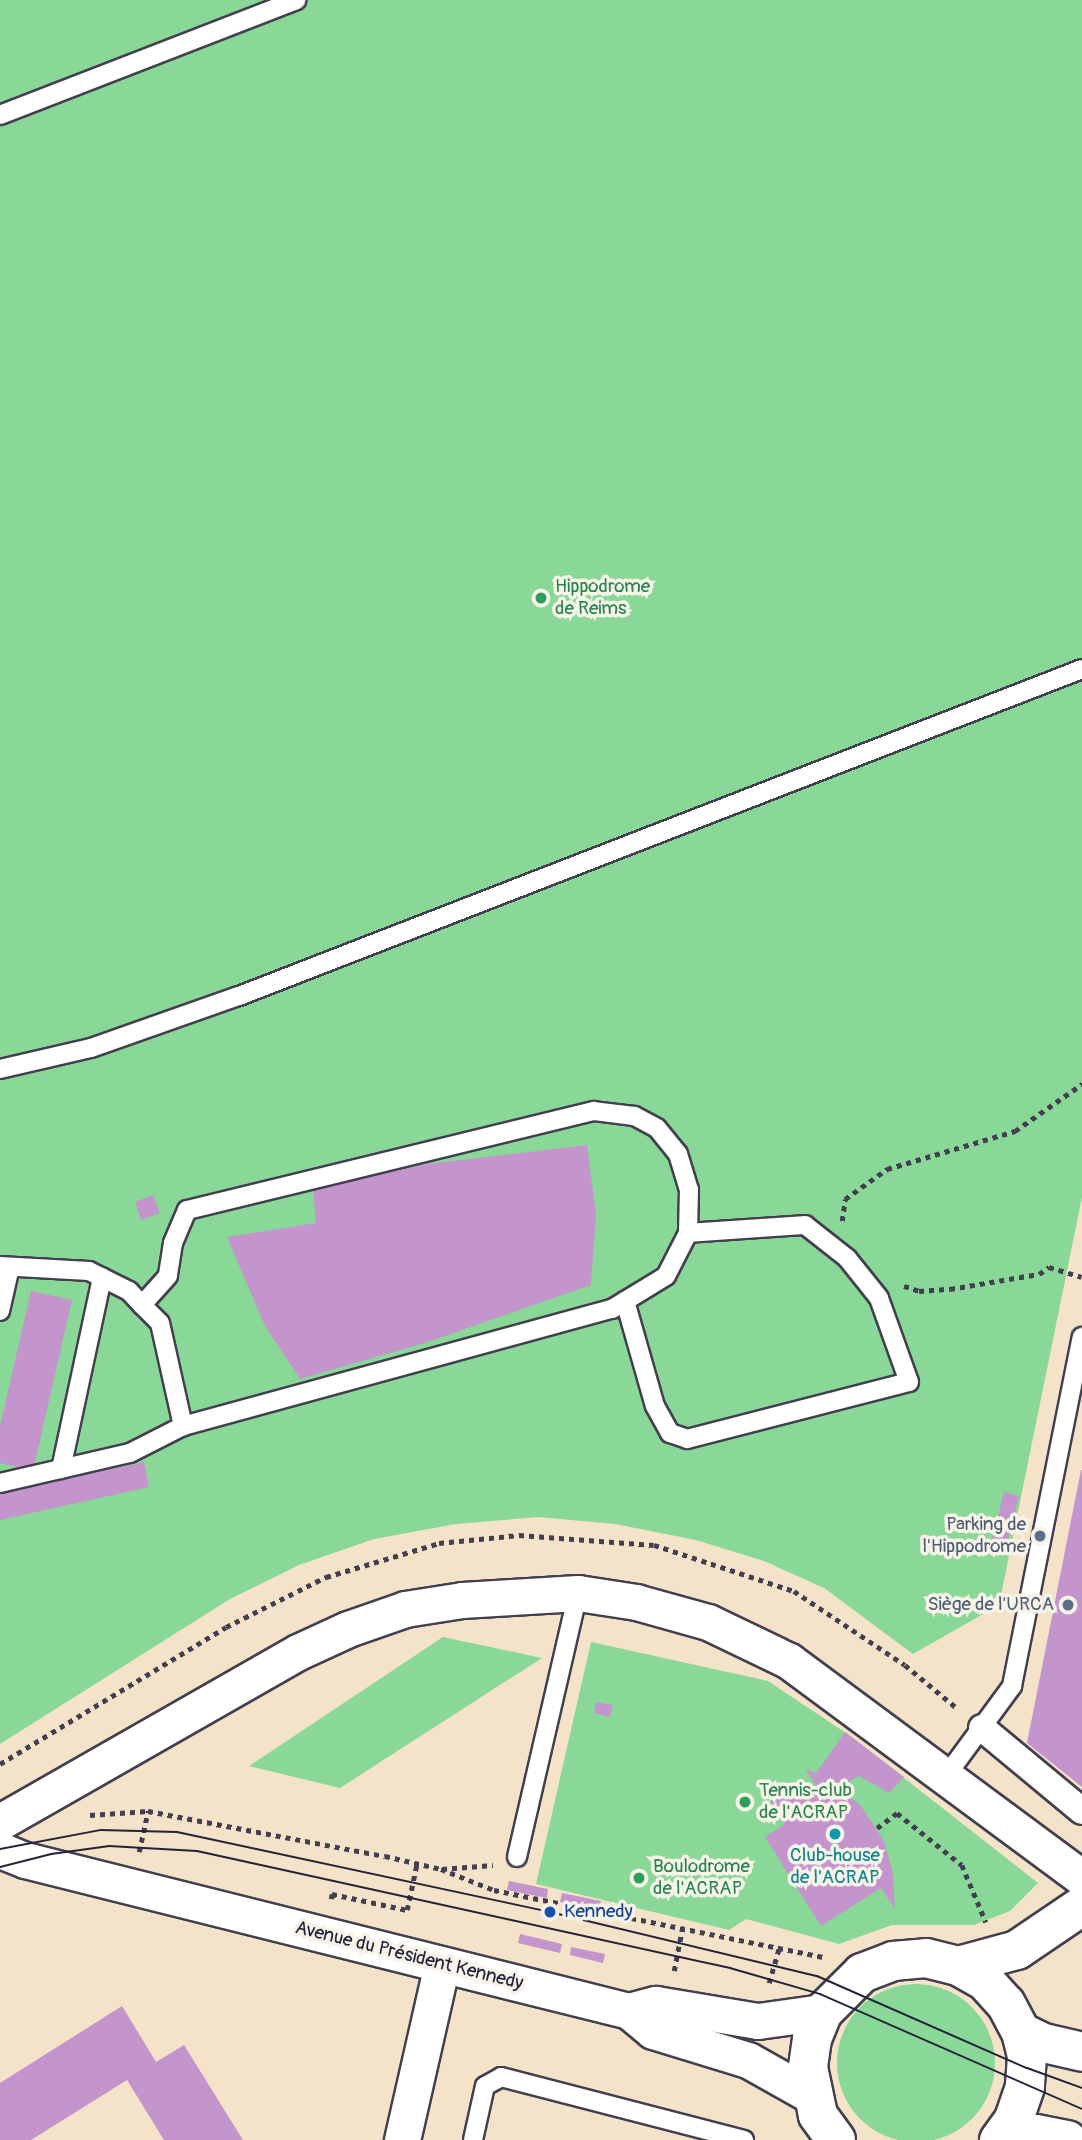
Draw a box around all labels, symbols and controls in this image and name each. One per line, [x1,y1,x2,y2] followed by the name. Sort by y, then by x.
[555,576,650,620] place label: Hippodrome de Reims
[533,590,549,606] marker: Hippodrome de Reims
[923,1514,1026,1558] place label: Parking de l'Hippodrome
[1032,1528,1048,1544] marker: Parking de l'Hippodrome
[927,1594,1054,1616] place label: Siège de l'URCA
[1060,1597,1076,1613] marker: Siège de l'URCA
[759,1780,852,1824] place label: Tennis-club de l'ACRAP
[737,1794,753,1810] marker: Tennis-club de l'ACRAP
[827,1826,843,1842] marker: Club-house de l'ACRAP
[790,1845,880,1889] place label: Club-house de l'ACRAP
[653,1856,750,1900] place label: Boulodrome de l'ACRAP
[631,1870,647,1886] marker: Boulodrome de l'ACRAP
[564,1901,633,1923] place label: Kennedy
[542,1904,558,1920] marker: Kennedy
[293,1917,525,1995] street label: Avenue du Président Kennedy

